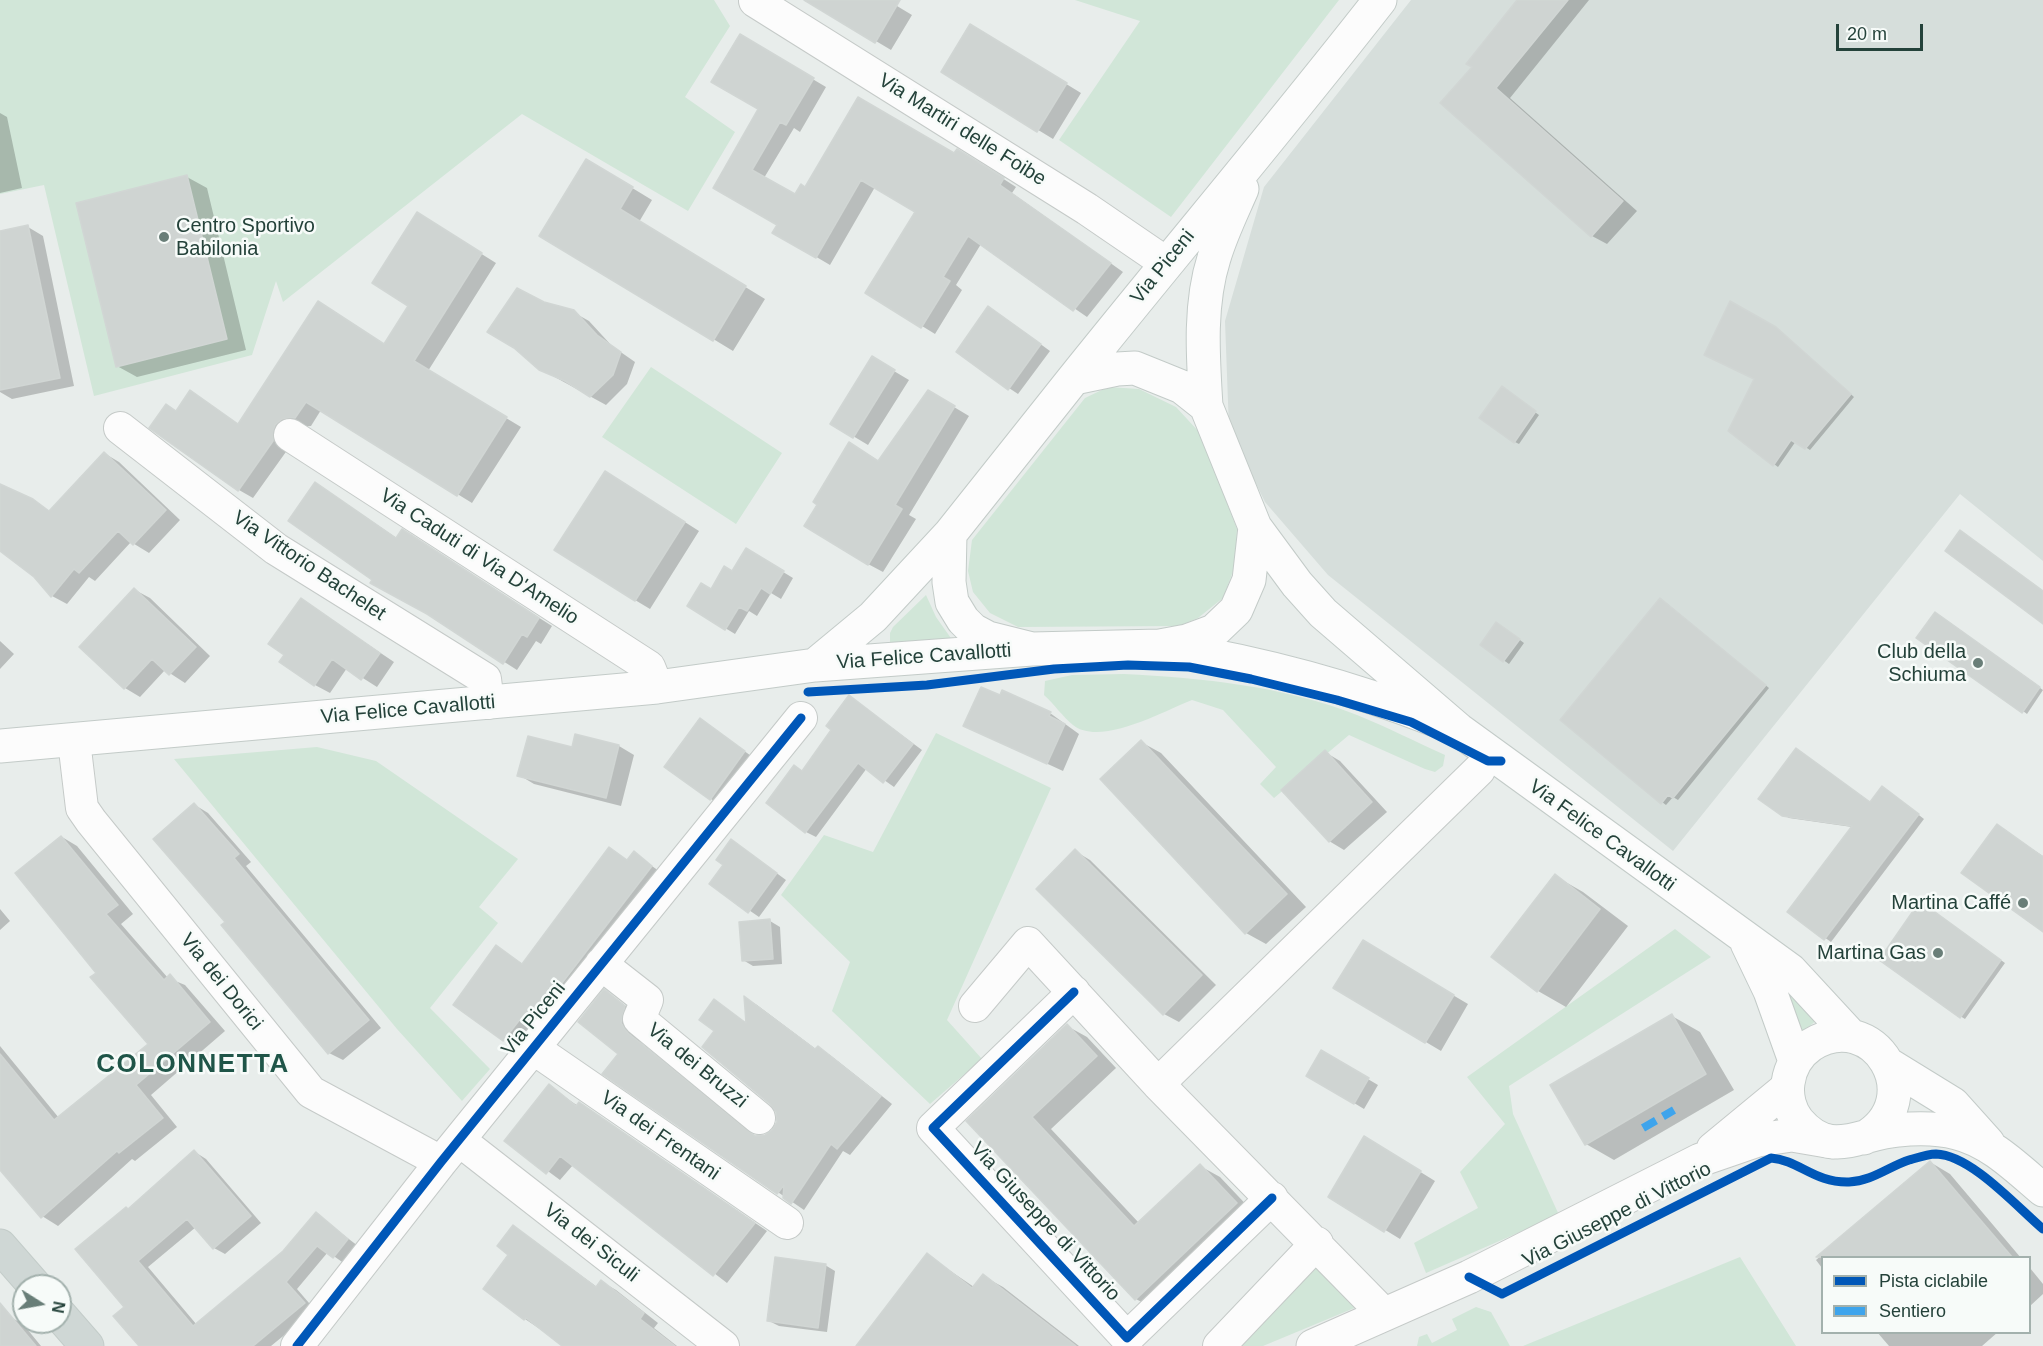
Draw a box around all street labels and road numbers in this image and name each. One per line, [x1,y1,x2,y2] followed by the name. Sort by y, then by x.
[874,69,1050,191] street label: Via Martiri delle Foibe
[1126,225,1200,309] street label: Via Piceni
[375,484,583,630] street label: Via Caduti di Via D'Amelio
[228,506,390,626] street label: Via Vittorio Bachelet
[836,639,1012,675] street label: Via Felice Cavallotti
[320,690,496,730] street label: Via Felice Cavallotti
[1524,775,1680,897] street label: Via Felice Cavallotti
[175,929,267,1035] street label: Via dei Dorici
[497,977,571,1061] street label: Via Piceni
[642,1018,752,1114] street label: Via dei Bruzzi
[596,1086,724,1186] street label: Via dei Frentani
[965,1138,1125,1306] street label: Via Giuseppe di Vittorio
[1519,1157,1715,1273] street label: Via Giuseppe di Vittorio
[539,1198,643,1288] street label: Via dei Siculi

